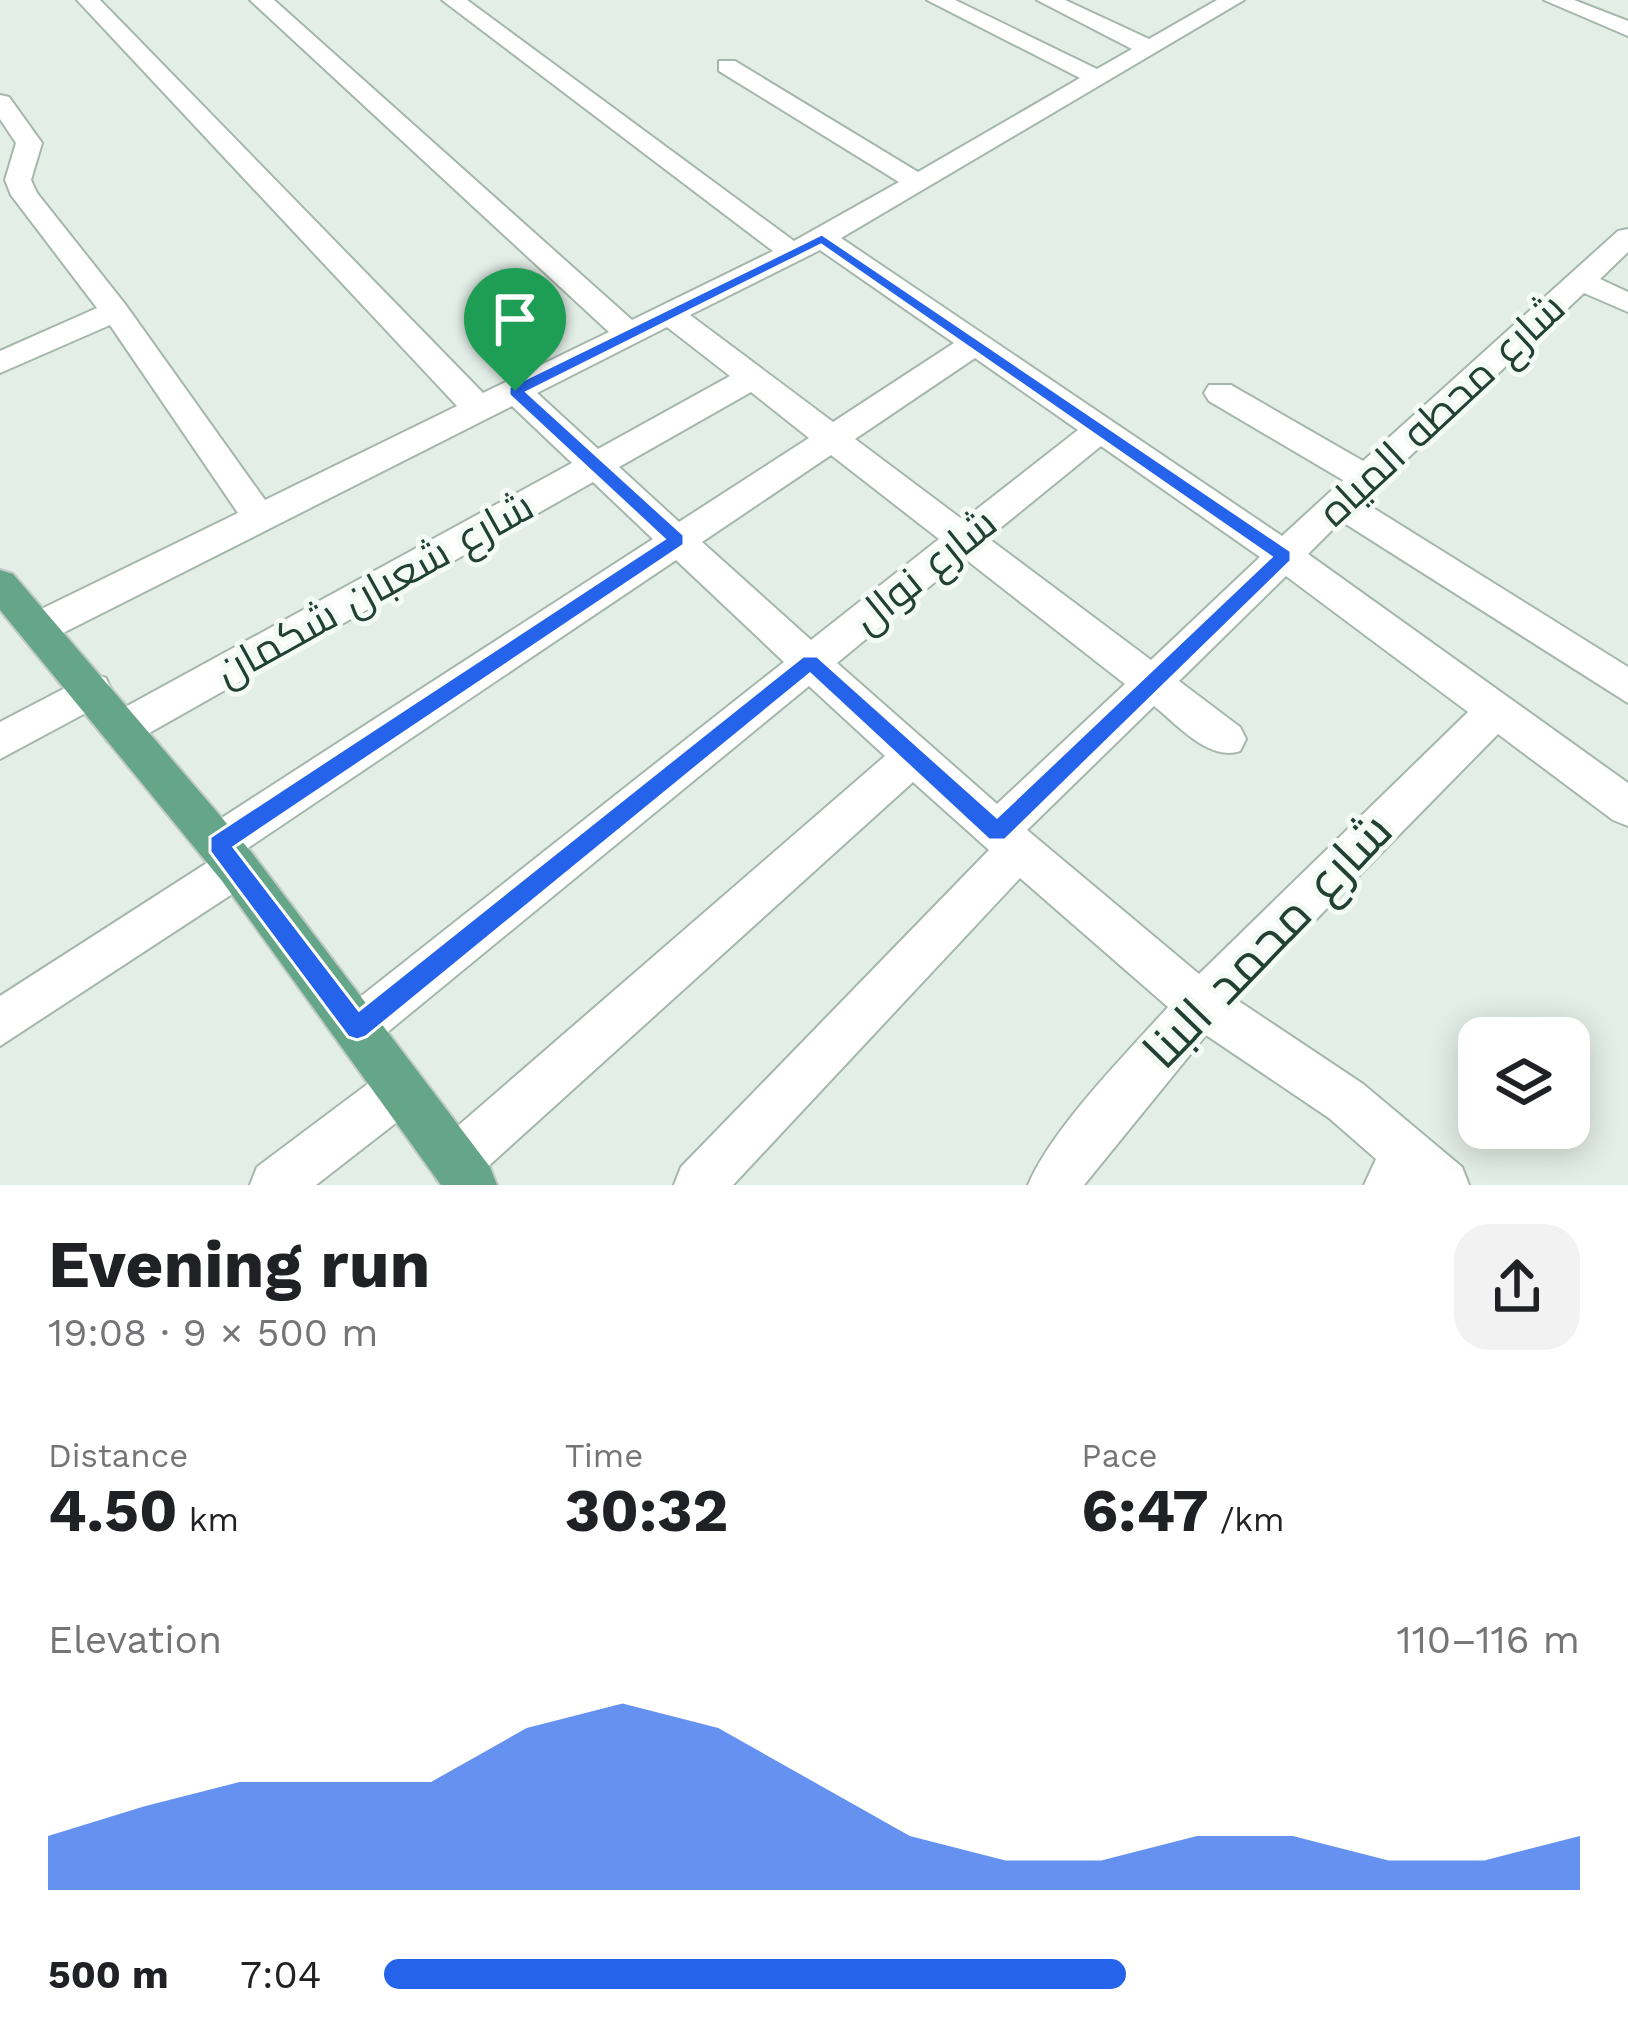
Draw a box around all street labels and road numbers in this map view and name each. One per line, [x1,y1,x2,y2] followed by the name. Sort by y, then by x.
[1308,283,1577,538] street label: شارع محطه المياه
[207,481,543,699] street label: شارع شعبان شكمان
[843,498,1008,645] street label: شارع نوال
[1131,801,1407,1083] street label: شارع محمد البنا

